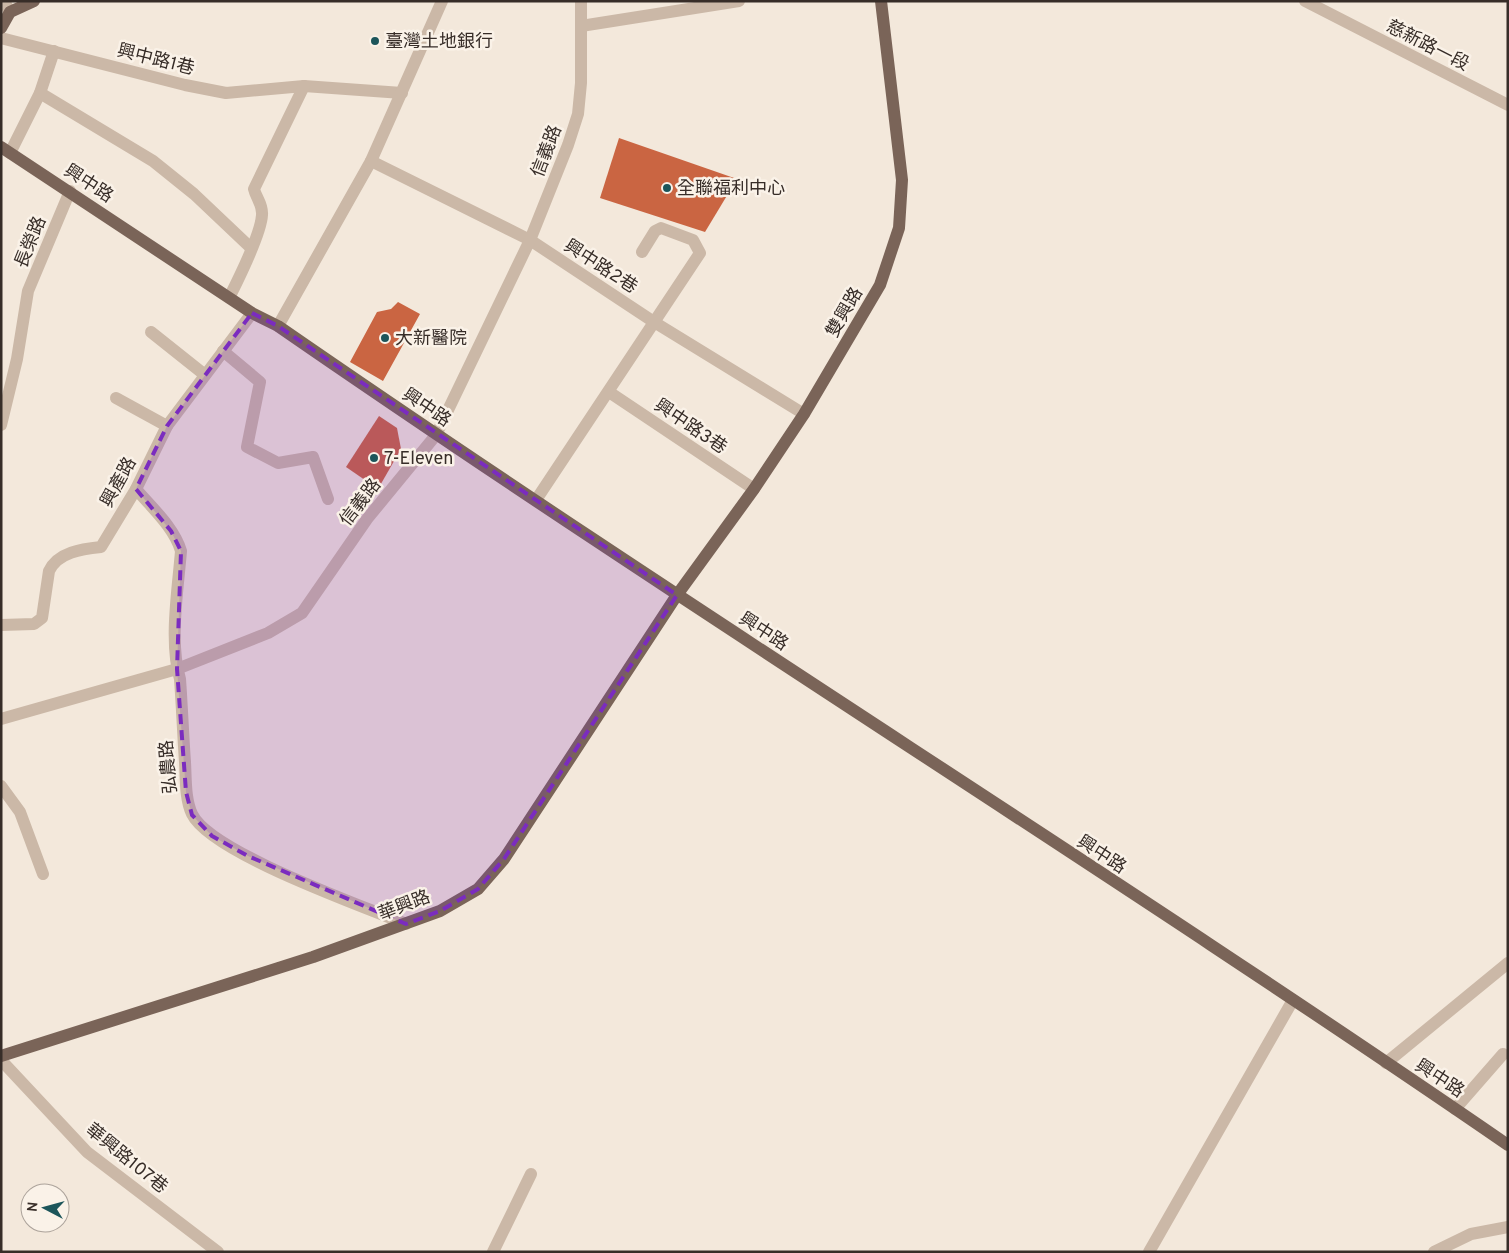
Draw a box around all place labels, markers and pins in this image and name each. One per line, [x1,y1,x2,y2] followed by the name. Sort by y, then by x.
[385,31,493,54] place label: 臺灣土地銀行
[369,35,381,47] marker: 臺灣土地銀行
[677,178,785,201] place label: 全聯福利中心
[661,182,673,194] marker: 全聯福利中心
[395,328,467,351] place label: 大新醫院
[379,332,391,344] marker: 大新醫院
[384,448,453,471] place label: 7-Eleven
[368,452,380,464] marker: 7-Eleven

